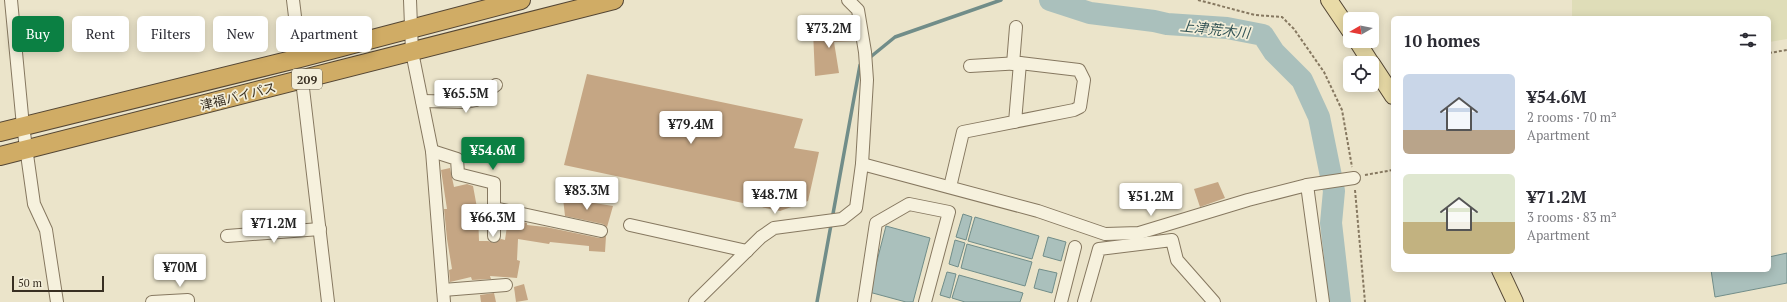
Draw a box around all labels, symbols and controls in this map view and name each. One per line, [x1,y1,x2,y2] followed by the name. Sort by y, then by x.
[1343,12,1379,48] north arrow
[1343,12,1379,92] map controls
[796,15,862,49] pin: ¥73.2M
[12,16,64,52] chip: Buy
[72,16,129,52] chip: Rent
[137,16,205,52] chip: Filters
[213,16,268,52] chip: New
[276,16,372,52] chip: Apartment
[1179,16,1253,42] water label: 上津荒木川
[806,19,852,37] text: ¥73.2M
[1403,29,1480,52] text: 10 homes
[1737,29,1759,51] icon: filters
[1343,56,1379,92] button: locate
[292,69,322,89] road number: 209
[198,78,278,114] street label: 津福バイパス
[433,80,499,114] pin: ¥65.5M
[443,84,489,102] text: ¥65.5M
[1527,85,1586,108] text: ¥54.6M
[1435,90,1483,138] icon: home
[1527,108,1617,126] text: 2 rooms · 70 m²
[658,111,724,145] pin: ¥79.4M
[668,115,714,133] text: ¥79.4M
[1527,126,1590,144] text: Apartment
[460,137,526,171] pin: ¥54.6M
[470,141,516,159] text: ¥54.6M
[554,177,620,211] pin: ¥83.3M
[564,181,610,199] text: ¥83.3M
[742,181,808,215] pin: ¥48.7M
[1118,183,1184,217] pin: ¥51.2M
[752,185,798,203] text: ¥48.7M
[1527,185,1586,208] text: ¥71.2M
[1128,187,1174,205] text: ¥51.2M
[1435,190,1483,238] icon: home
[460,204,526,238] pin: ¥66.3M
[470,208,516,226] text: ¥66.3M
[1527,208,1617,226] text: 3 rooms · 83 m²
[241,210,307,244] pin: ¥71.2M
[251,214,297,232] text: ¥71.2M
[1527,226,1590,244] text: Apartment
[156,254,204,288] pin: ¥70M
[163,258,197,276] text: ¥70M
[12,274,104,293] scale bar
[18,276,42,290] text: 50 m

